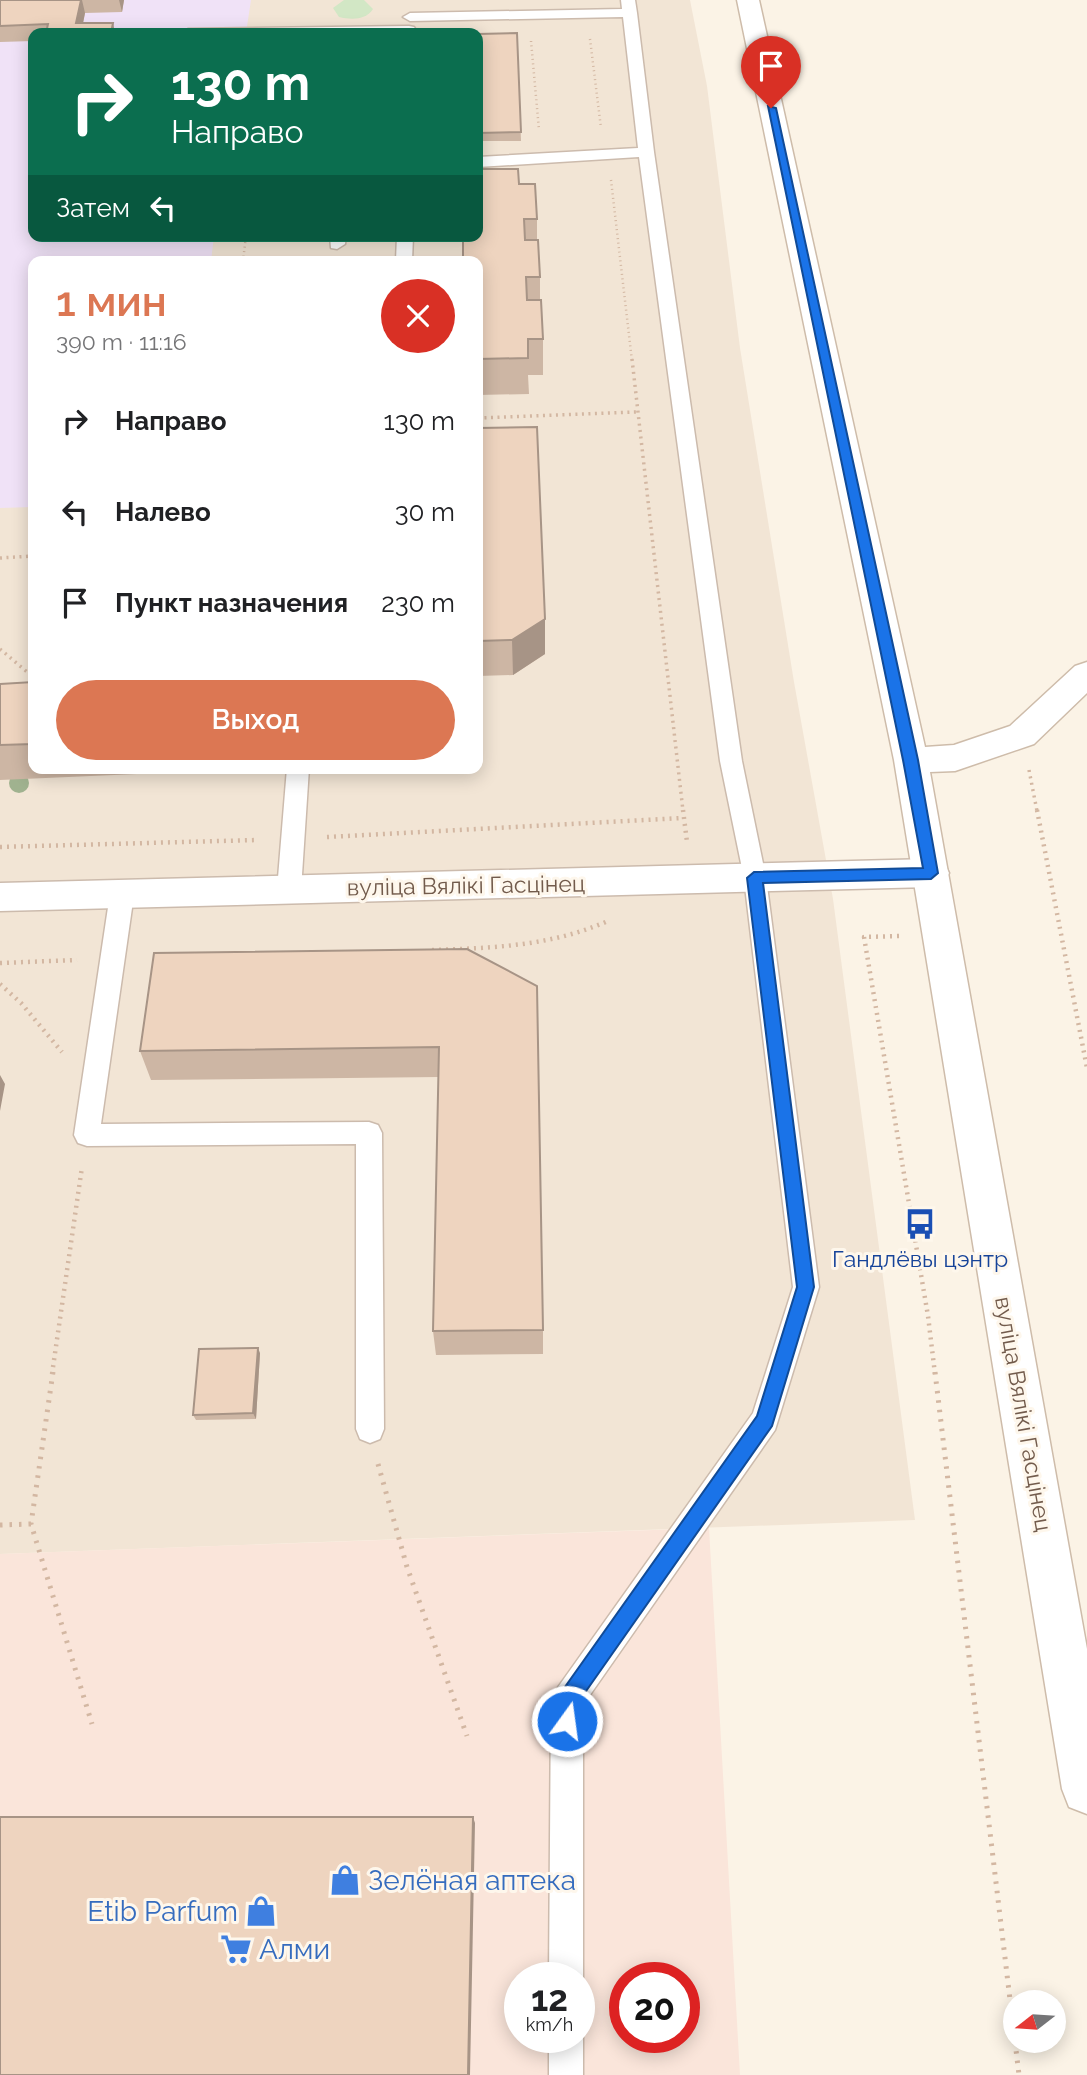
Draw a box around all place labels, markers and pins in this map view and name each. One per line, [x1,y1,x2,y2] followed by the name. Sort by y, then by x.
[741,36,801,108] pin
[903,1207,937,1241] bus stop icon: Гандлёвы цэнтр
[832,1245,1008,1272] place label: Гандлёвы цэнтр
[328,1863,362,1897] shop icon: Зелёная аптека
[368,1864,576,1897] place label: Зелёная аптека
[244,1894,278,1928] shop icon: Etib Parfum
[87,1895,238,1928] place label: Etib Parfum
[219,1932,253,1966] supermarket icon: Алми
[259,1933,330,1966] place label: Алми

